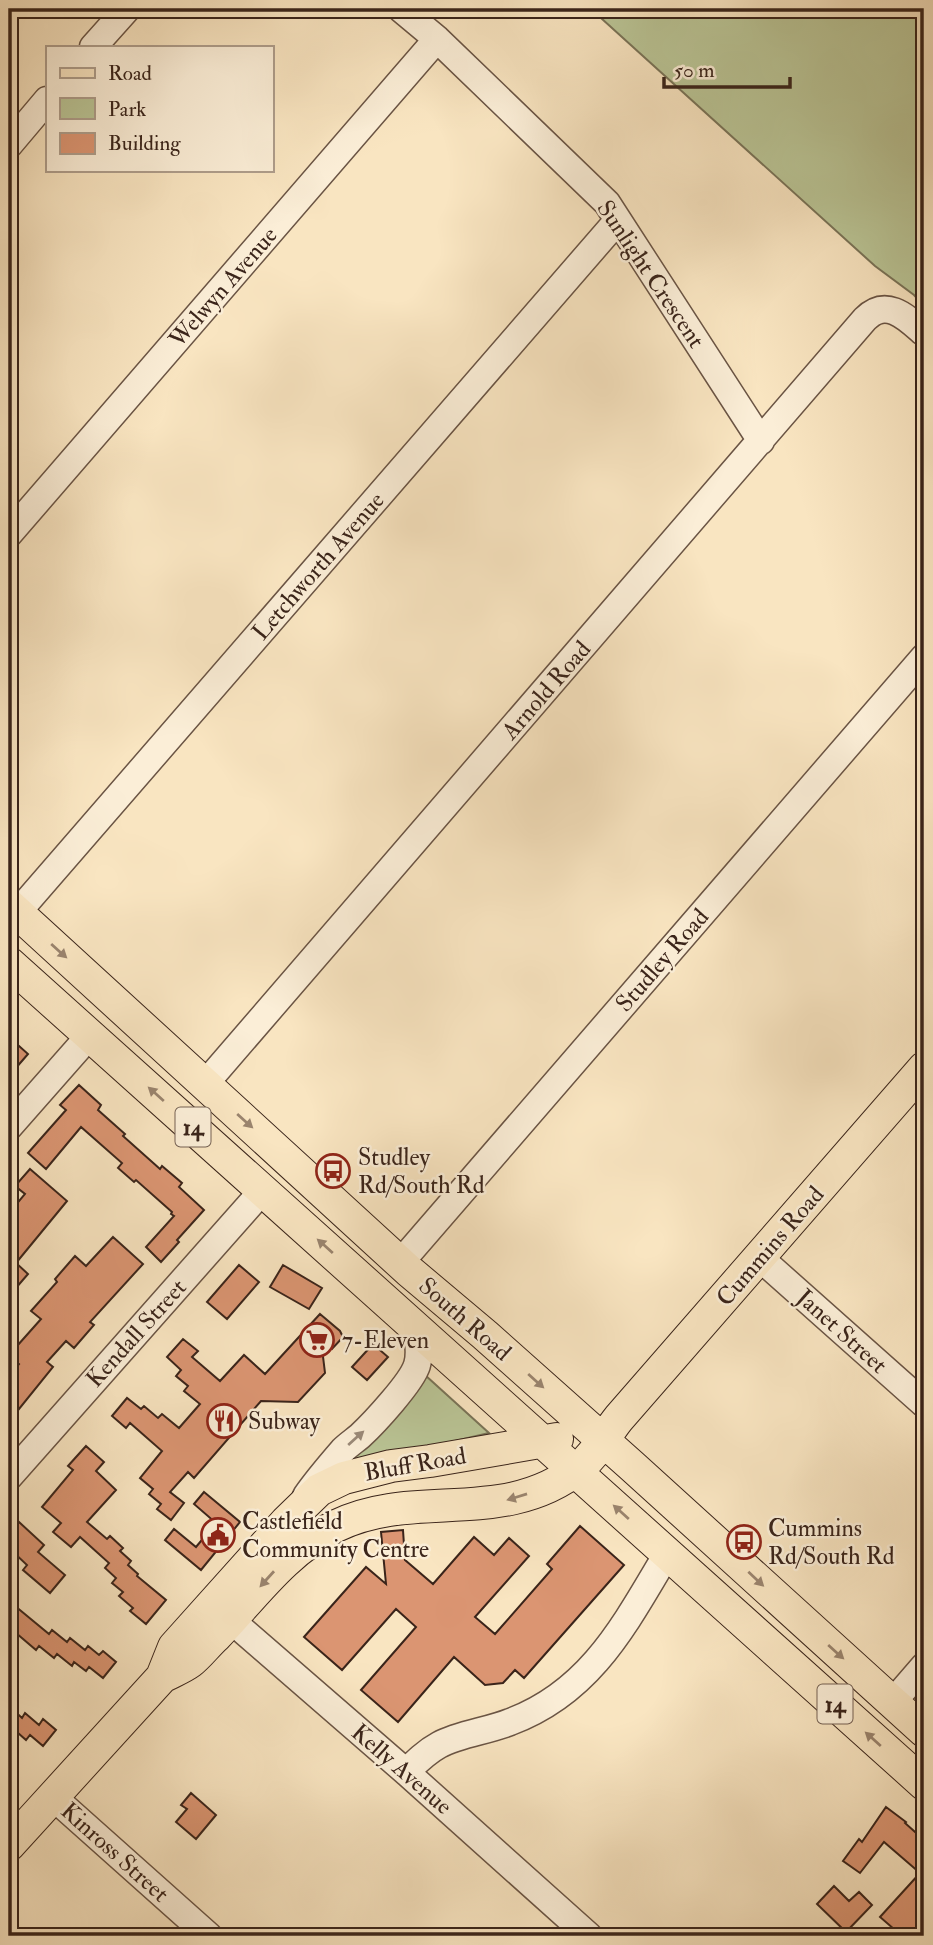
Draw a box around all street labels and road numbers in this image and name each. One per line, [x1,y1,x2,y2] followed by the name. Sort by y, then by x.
[590,194,712,354] street label: Sunlight Crescent
[162,220,284,355] street label: Welwyn Avenue
[245,486,391,647] street label: Letchworth Avenue
[494,634,598,747] street label: Arnold Road
[609,902,716,1019] street label: Studley Road
[176,1108,210,1146] road number: 14
[710,1180,831,1313] street label: Cummins Road
[412,1271,518,1368] street label: South Road
[79,1272,193,1394] street label: Kendall Street
[789,1282,894,1381] street label: Janet Street
[362,1440,469,1489] street label: Bluff Road
[818,1684,852,1723] road number: 14
[345,1717,459,1822] street label: Kelly Avenue
[54,1796,175,1909] street label: Kinross Street

